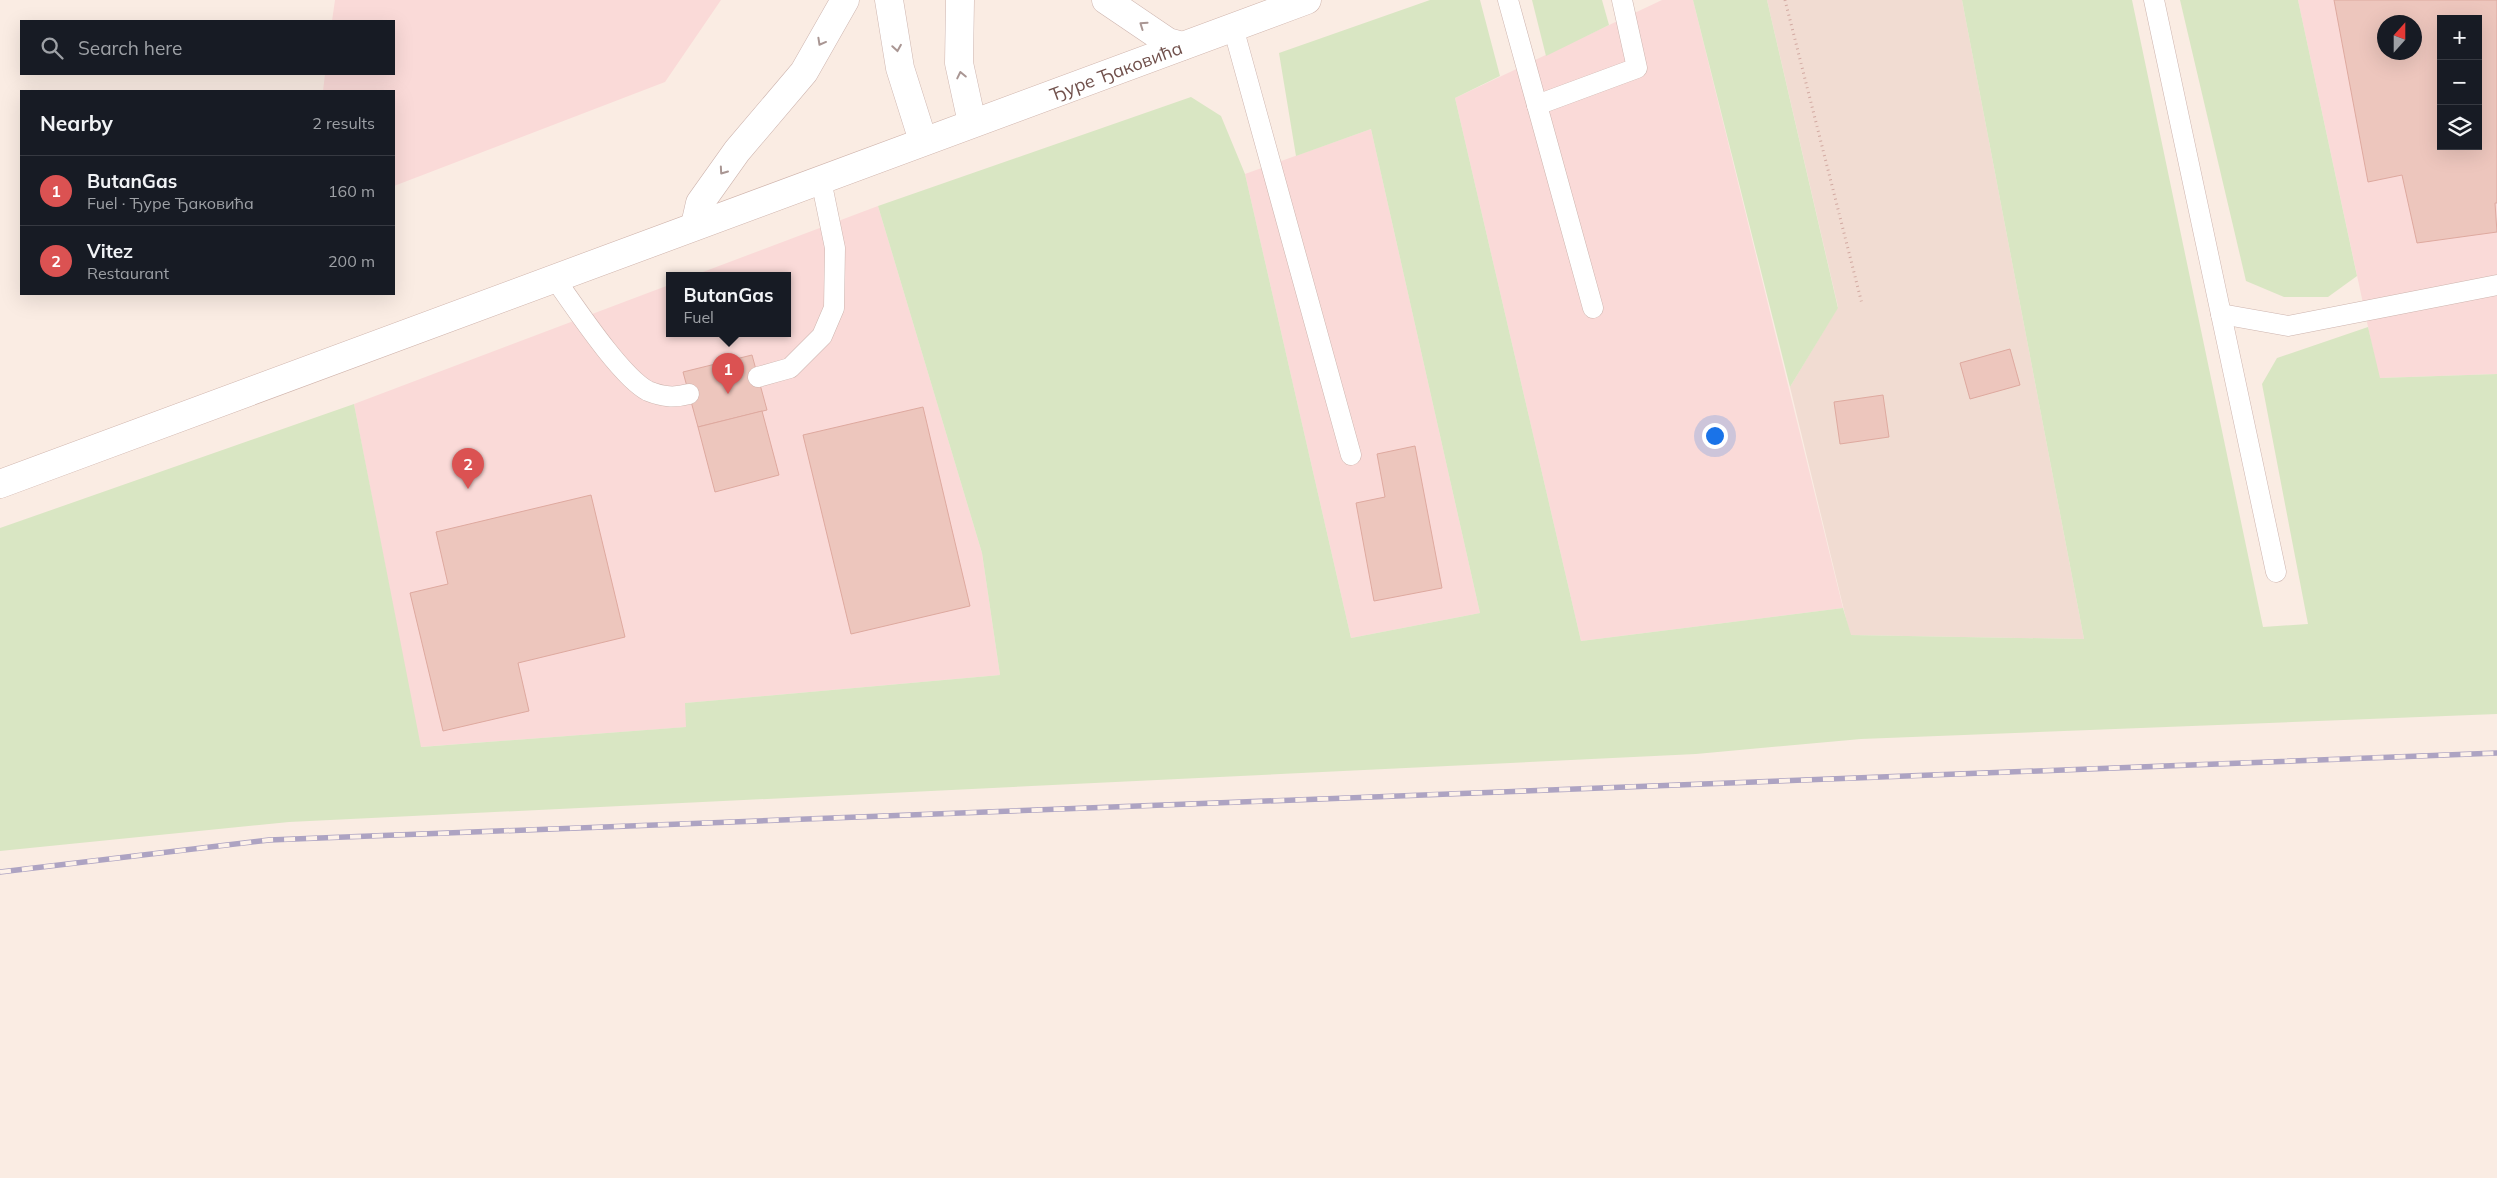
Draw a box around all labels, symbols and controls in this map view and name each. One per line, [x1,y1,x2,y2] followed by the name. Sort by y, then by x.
[2377,15,2422,60] north arrow
[2437,15,2482,150] map controls
[2437,15,2482,60] button: +
[20,20,395,75] search box
[1139,22,1149,31] one-way arrow
[38,34,66,62] icon: search
[78,36,182,60] text: Search here
[1046,36,1185,106] street label: Ђуре Ђаковића
[817,37,827,46] one-way arrow
[891,44,901,52] one-way arrow
[2437,60,2482,105] button: −
[957,71,967,79] one-way arrow
[2437,105,2482,150] button: layers
[40,110,113,136] text: Nearby
[312,113,375,133] text: 2 results
[720,165,729,175] one-way arrow
[87,169,177,193] text: ButanGas
[51,181,61,201] text: 1
[328,181,375,201] text: 160 m
[87,193,254,213] text: Fuel · Ђуре Ђаковића
[87,239,133,263] text: Vitez
[51,251,61,271] text: 2
[328,251,375,271] text: 200 m
[87,263,169,283] text: Restaurant
[666,272,791,337] popup
[683,283,774,307] text: ButanGas
[683,307,714,327] text: Fuel
[712,353,744,394] pin: 1
[1702,423,1728,449] your location
[452,448,484,489] pin: 2

